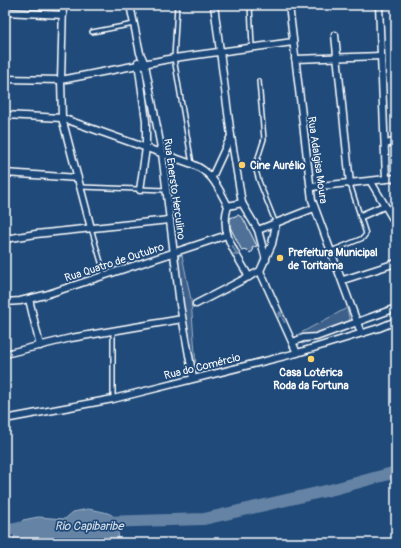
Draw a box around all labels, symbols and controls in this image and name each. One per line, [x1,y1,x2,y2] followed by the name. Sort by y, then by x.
[305,116,330,205] street label: Rua Adalgisa Moura
[161,138,188,241] street label: Rua Enersto Herculino
[250,159,305,172] place label: Cine Aurélio
[237,160,247,170] marker: Cine Aurélio
[63,240,166,285] street label: Rua Quatro de Outubro
[231,244,239,256] one-way arrow
[288,246,378,272] place label: Prefeitura Municipal de Toritama
[275,253,285,263] marker: Prefeitura Municipal de Toritama
[278,311,285,323] one-way arrow
[163,351,242,382] street label: Rua do Comércio
[306,354,316,364] marker: Casa Lotérica Roda da Fortuna
[273,366,349,392] place label: Casa Lotérica Roda da Fortuna
[55,519,124,534] water label: Rio Capibaribe

